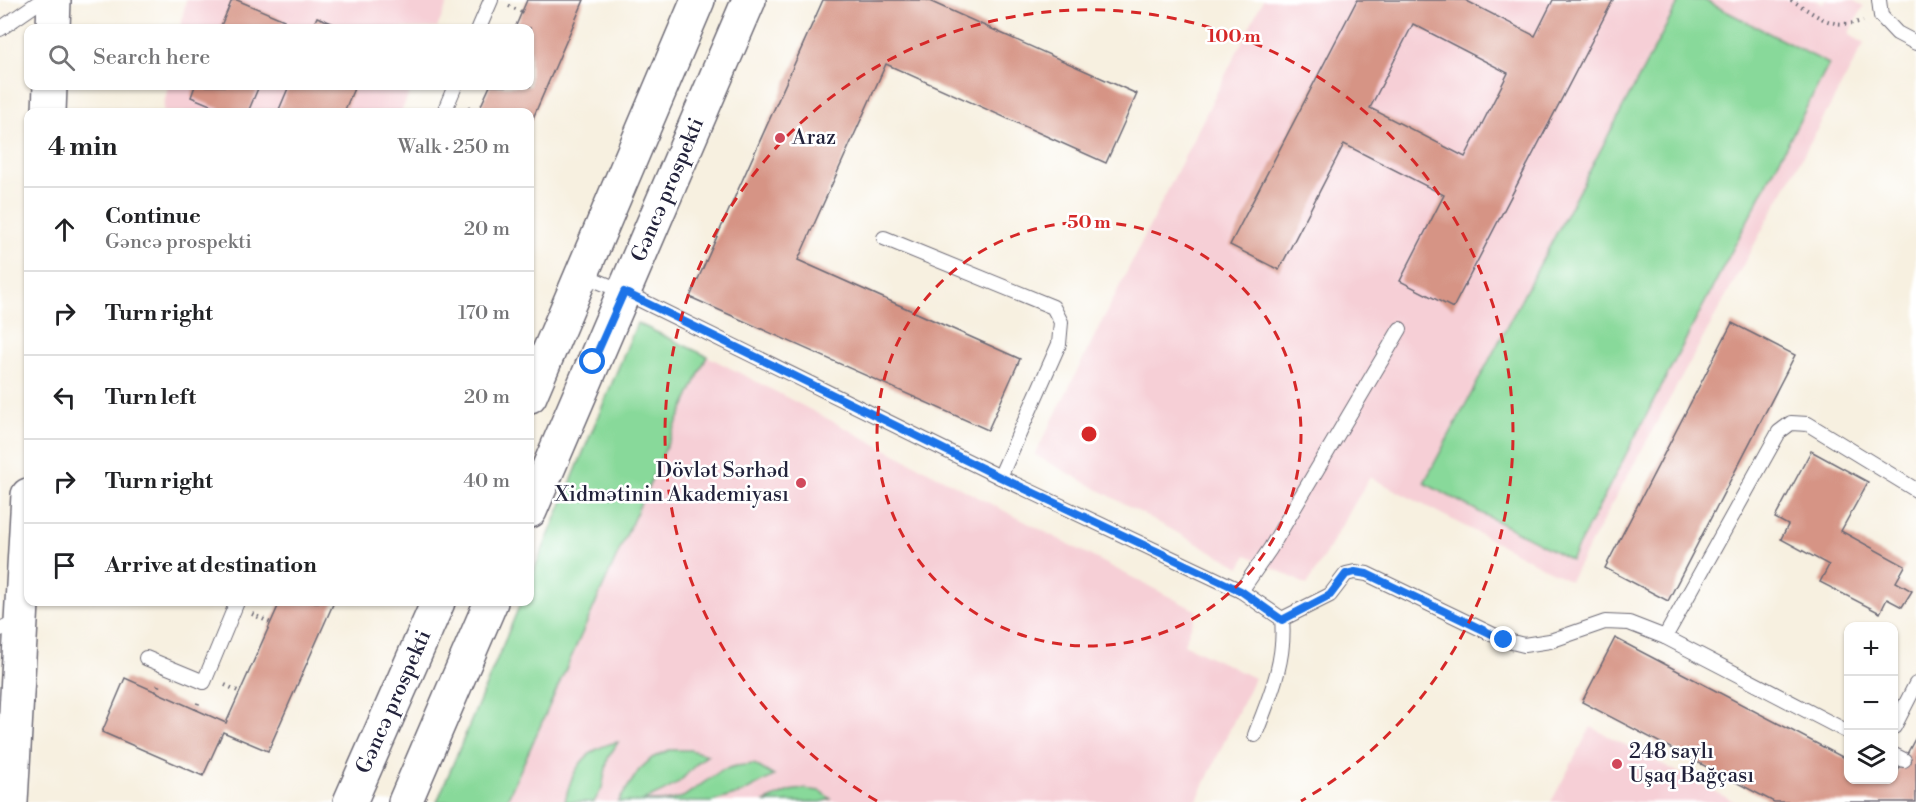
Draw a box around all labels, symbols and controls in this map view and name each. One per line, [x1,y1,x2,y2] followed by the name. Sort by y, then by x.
[24,24,534,90] search box
[1207,25,1261,48] text: 100 m
[45,41,78,74] icon: search
[93,44,210,71] text: Search here
[626,114,710,266] street label: Gəncə prospekti
[791,125,836,151] place label: Araz
[48,131,118,163] text: 4 min
[773,131,787,145] marker: Araz
[398,135,510,160] text: Walk · 250 m
[105,203,201,230] text: Continue
[1067,211,1111,234] text: 50 m
[48,213,81,246] icon: ahead
[464,217,510,242] text: 20 m
[105,230,252,255] text: Gəncə prospekti
[48,297,81,330] icon: right
[105,300,213,327] text: Turn right
[458,301,510,326] text: 170 m
[579,348,605,374] route start
[48,381,81,414] icon: left
[105,384,196,411] text: Turn left
[464,385,510,410] text: 20 m
[1079,424,1099,444] centre of rings
[554,458,789,508] place label: Dövlət Sərhəd Xidmətinin Akademiyası
[48,465,81,498] icon: right
[105,468,213,495] text: Turn right
[463,469,510,494] text: 40 m
[794,476,808,490] marker: Dövlət Sərhəd Xidmətinin Akademiyası
[48,549,81,582] icon: arrive
[105,552,317,579] text: Arrive at destination
[1844,622,1898,784] map controls
[1844,622,1898,676] button: +
[351,626,437,778] street label: Gəncə prospekti
[1490,626,1516,652] route end
[1844,676,1898,730] button: −
[1844,730,1898,784] button: layers
[1629,739,1754,789] place label: 248 saylı Uşaq Bağçası
[1610,757,1624,771] marker: 248 saylı Uşaq Bağçası

